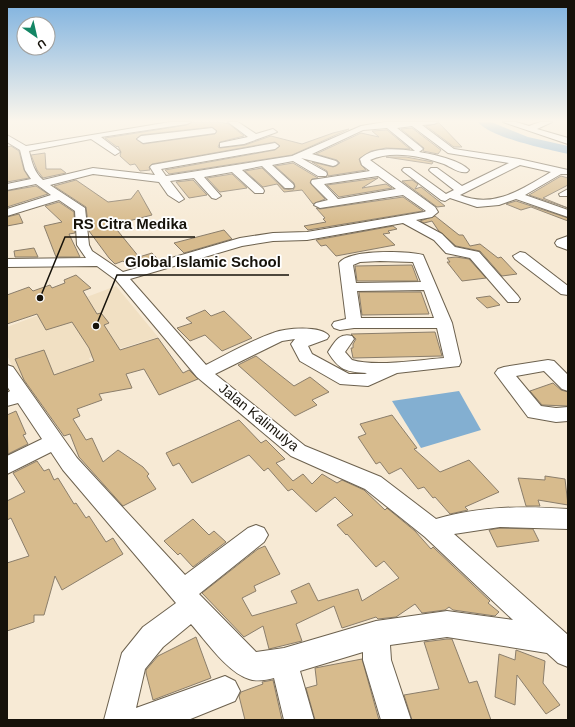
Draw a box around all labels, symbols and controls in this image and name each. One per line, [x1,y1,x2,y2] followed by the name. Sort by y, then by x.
[16,16,56,56] north arrow
[35,37,48,52] text: U
[65,210,195,237] callout: RS Citra Medika
[73,215,188,232] text: RS Citra Medika
[117,248,289,275] callout: Global Islamic School
[125,253,281,270] text: Global Islamic School
[216,380,302,454] street label: Jalan Kalimulya

